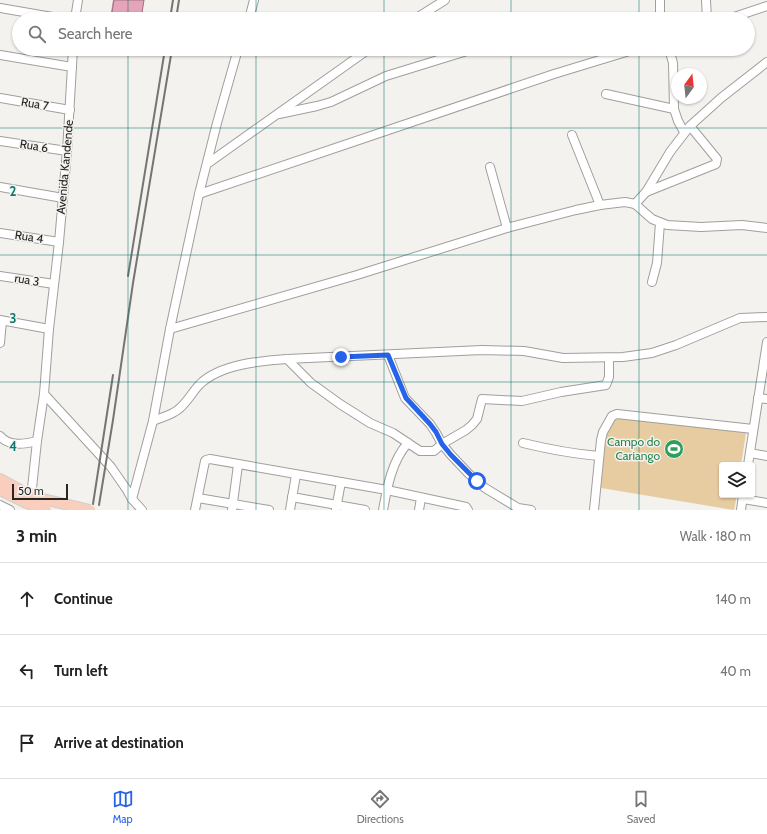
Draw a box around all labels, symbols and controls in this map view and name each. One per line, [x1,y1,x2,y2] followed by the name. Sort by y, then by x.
[12,12,755,56] search box
[26,23,48,45] icon: search
[58,25,133,43] text: Search here
[671,68,707,104] north arrow
[20,94,50,113] street label: Rua 7
[53,119,76,215] street label: Avenida Kandende
[19,136,50,155] street label: Rua 6
[10,183,17,199] text: 2
[14,227,45,246] street label: Rua 4
[14,270,41,289] street label: rua 3
[9,310,17,326] text: 3
[332,348,350,366] route end
[607,434,660,463] place label: Campo do Cariango
[9,438,17,454] text: 4
[663,438,685,460] sports icon: Campo do Cariango
[719,462,755,498] map controls
[719,462,755,498] button: layers
[468,472,486,490] route start
[12,482,68,501] scale bar
[18,484,44,498] text: 50 m
[16,526,57,546] text: 3 min
[680,528,751,544] text: Walk · 180 m
[16,588,38,610] icon: ahead
[54,590,113,608] text: Continue
[716,591,751,607] text: 140 m
[16,660,38,682] icon: left
[54,662,108,680] text: Turn left
[720,663,751,679] text: 40 m
[16,732,38,754] icon: arrive
[54,734,184,752] text: Arrive at destination
[112,788,134,826] tab: Map
[357,788,404,826] tab: Directions
[627,788,655,826] tab: Saved

